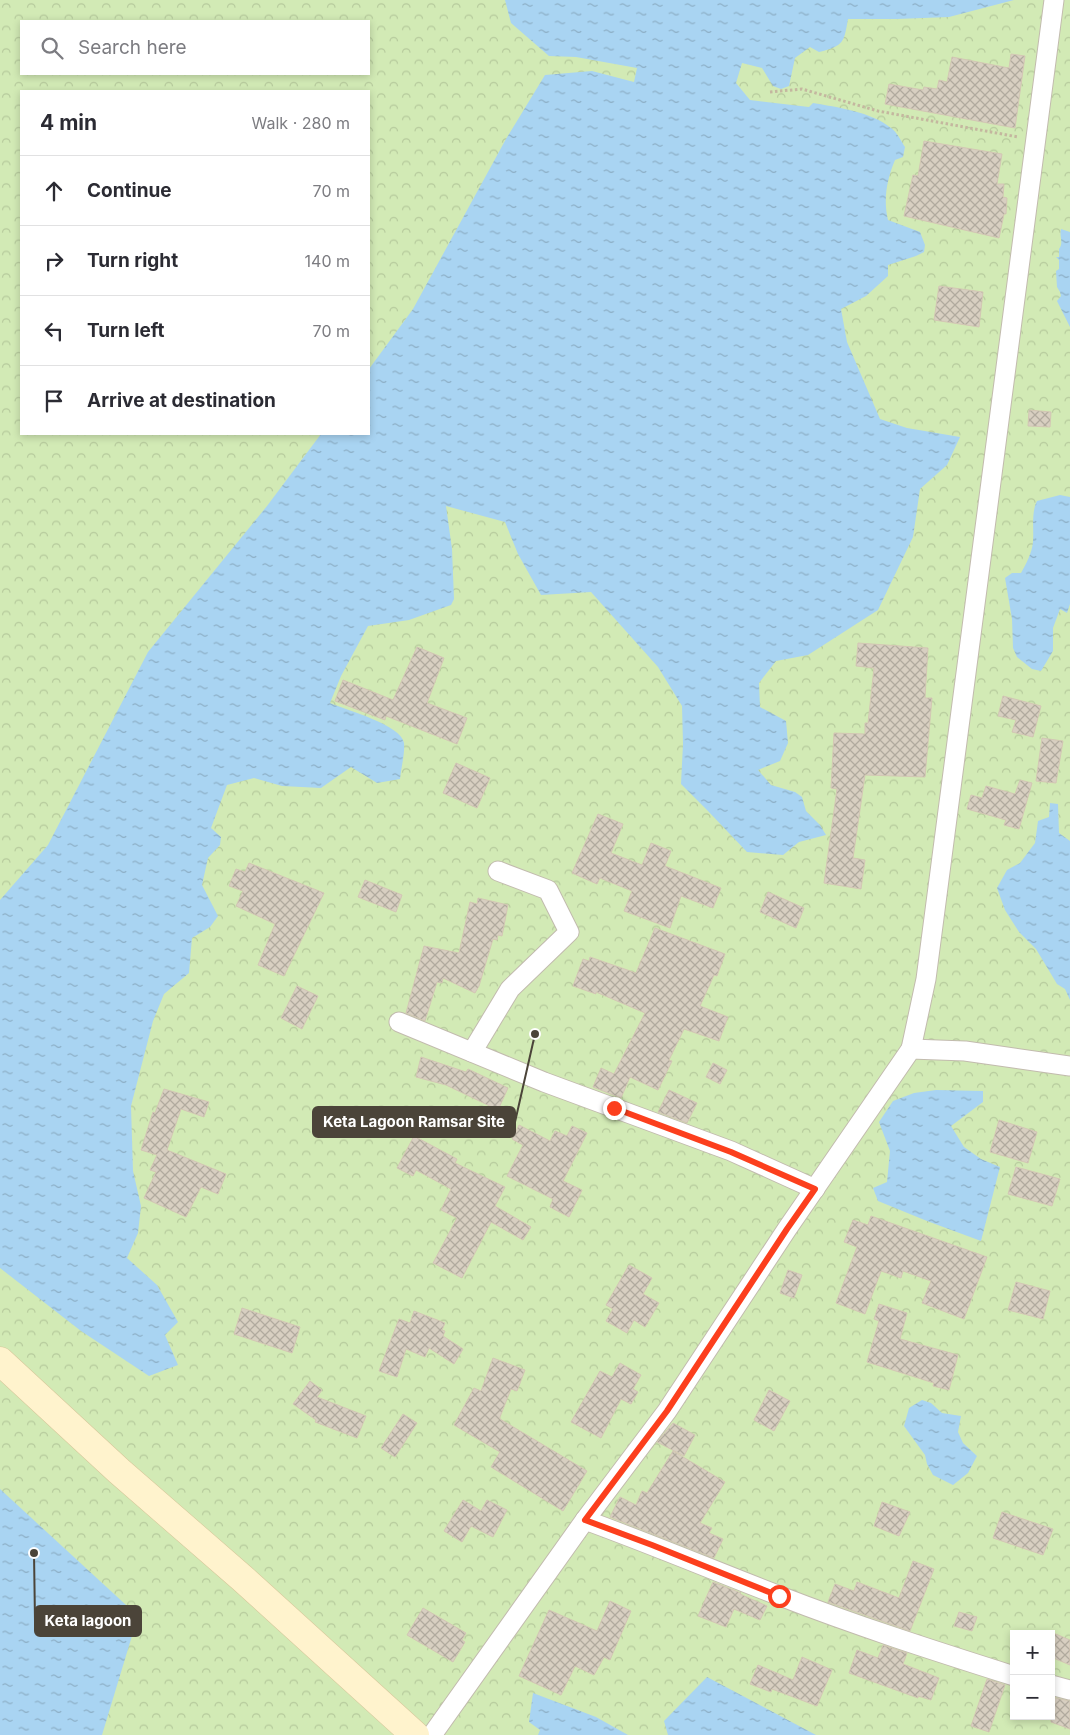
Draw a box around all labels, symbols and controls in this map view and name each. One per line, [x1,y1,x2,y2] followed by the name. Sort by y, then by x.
[20,20,370,75] search box
[38,34,66,62] icon: search
[78,36,187,59] text: Search here
[40,110,97,135] text: 4 min
[252,113,350,133] text: Walk · 280 m
[40,177,68,205] icon: ahead
[87,179,172,202] text: Continue
[313,181,350,201] text: 70 m
[40,247,68,275] icon: right
[87,249,178,272] text: Turn right
[305,251,350,271] text: 140 m
[40,317,68,345] icon: left
[87,319,165,342] text: Turn left
[313,321,350,341] text: 70 m
[40,387,68,415] icon: arrive
[87,389,276,412] text: Arrive at destination
[603,1097,626,1120] route end
[313,1107,515,1137] callout: Keta Lagoon Ramsar Site
[323,1112,505,1131] text: Keta Lagoon Ramsar Site
[768,1585,791,1608] route start
[35,1606,141,1636] callout: Keta lagoon
[45,1611,131,1630] text: Keta lagoon
[1010,1630,1055,1720] map controls
[1010,1630,1055,1675] button: +
[1010,1675,1055,1720] button: −

